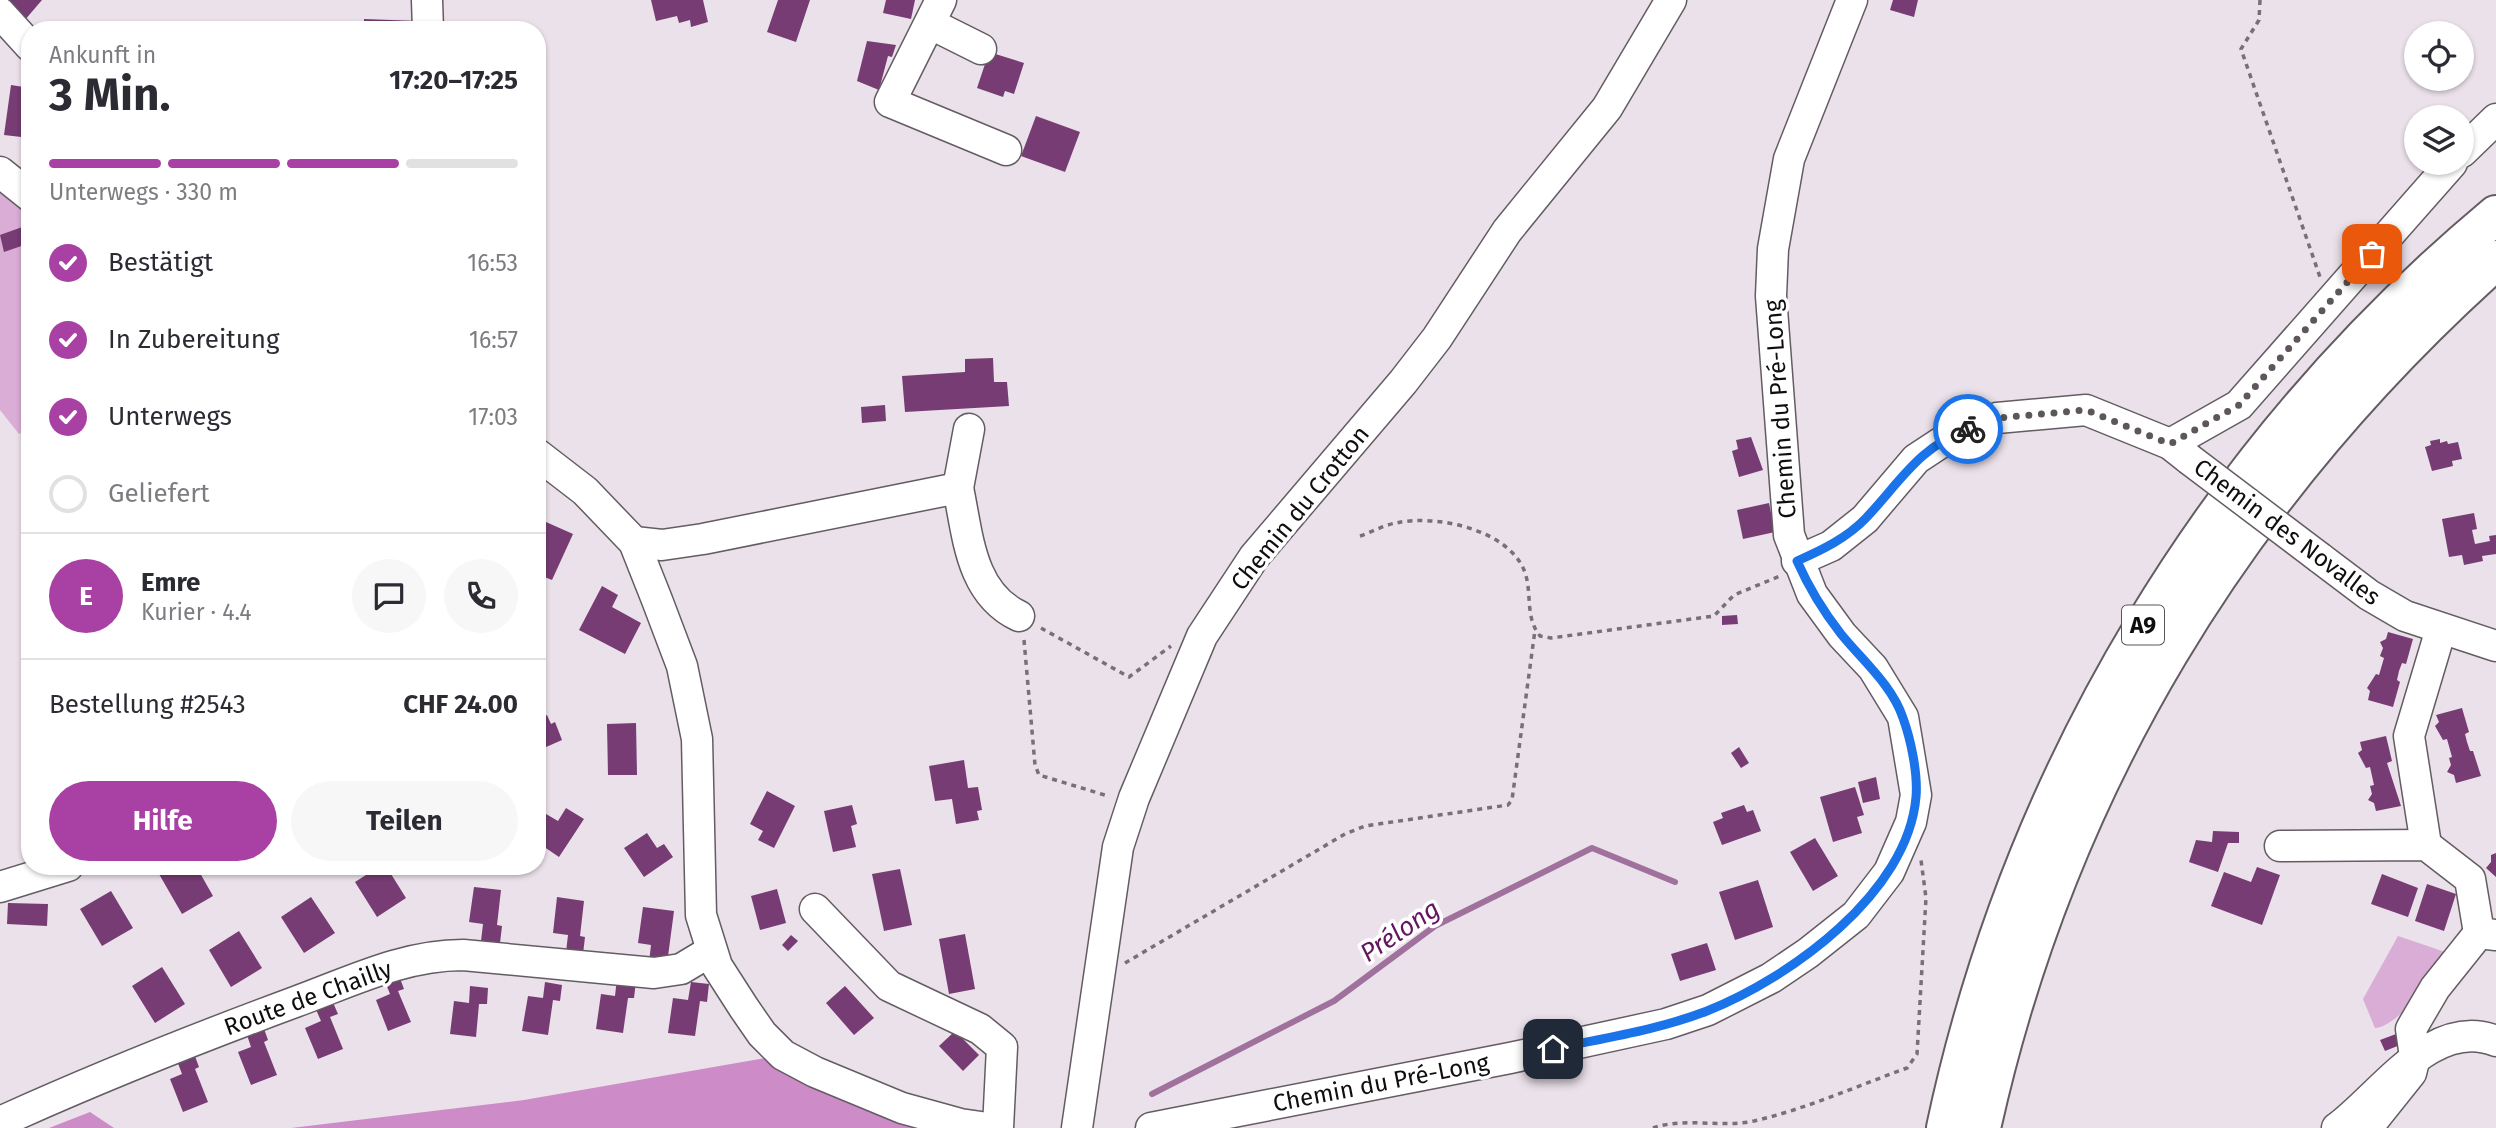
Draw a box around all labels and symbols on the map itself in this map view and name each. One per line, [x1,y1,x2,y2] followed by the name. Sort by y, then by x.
[2342,224,2402,284] pin
[1758,298,1802,519] street label: Chemin du Pré-Long
[1933,394,2003,464] courier
[1225,420,1375,596] street label: Chemin du Crotton
[2188,453,2386,611] street label: Chemin des Novalles
[2122,606,2164,645] road number: A9
[1354,893,1446,969] water label: Prélong
[220,955,396,1041] street label: Route de Chailly
[1523,1019,1583,1079] pin
[1271,1048,1492,1118] street label: Chemin du Pré-Long

